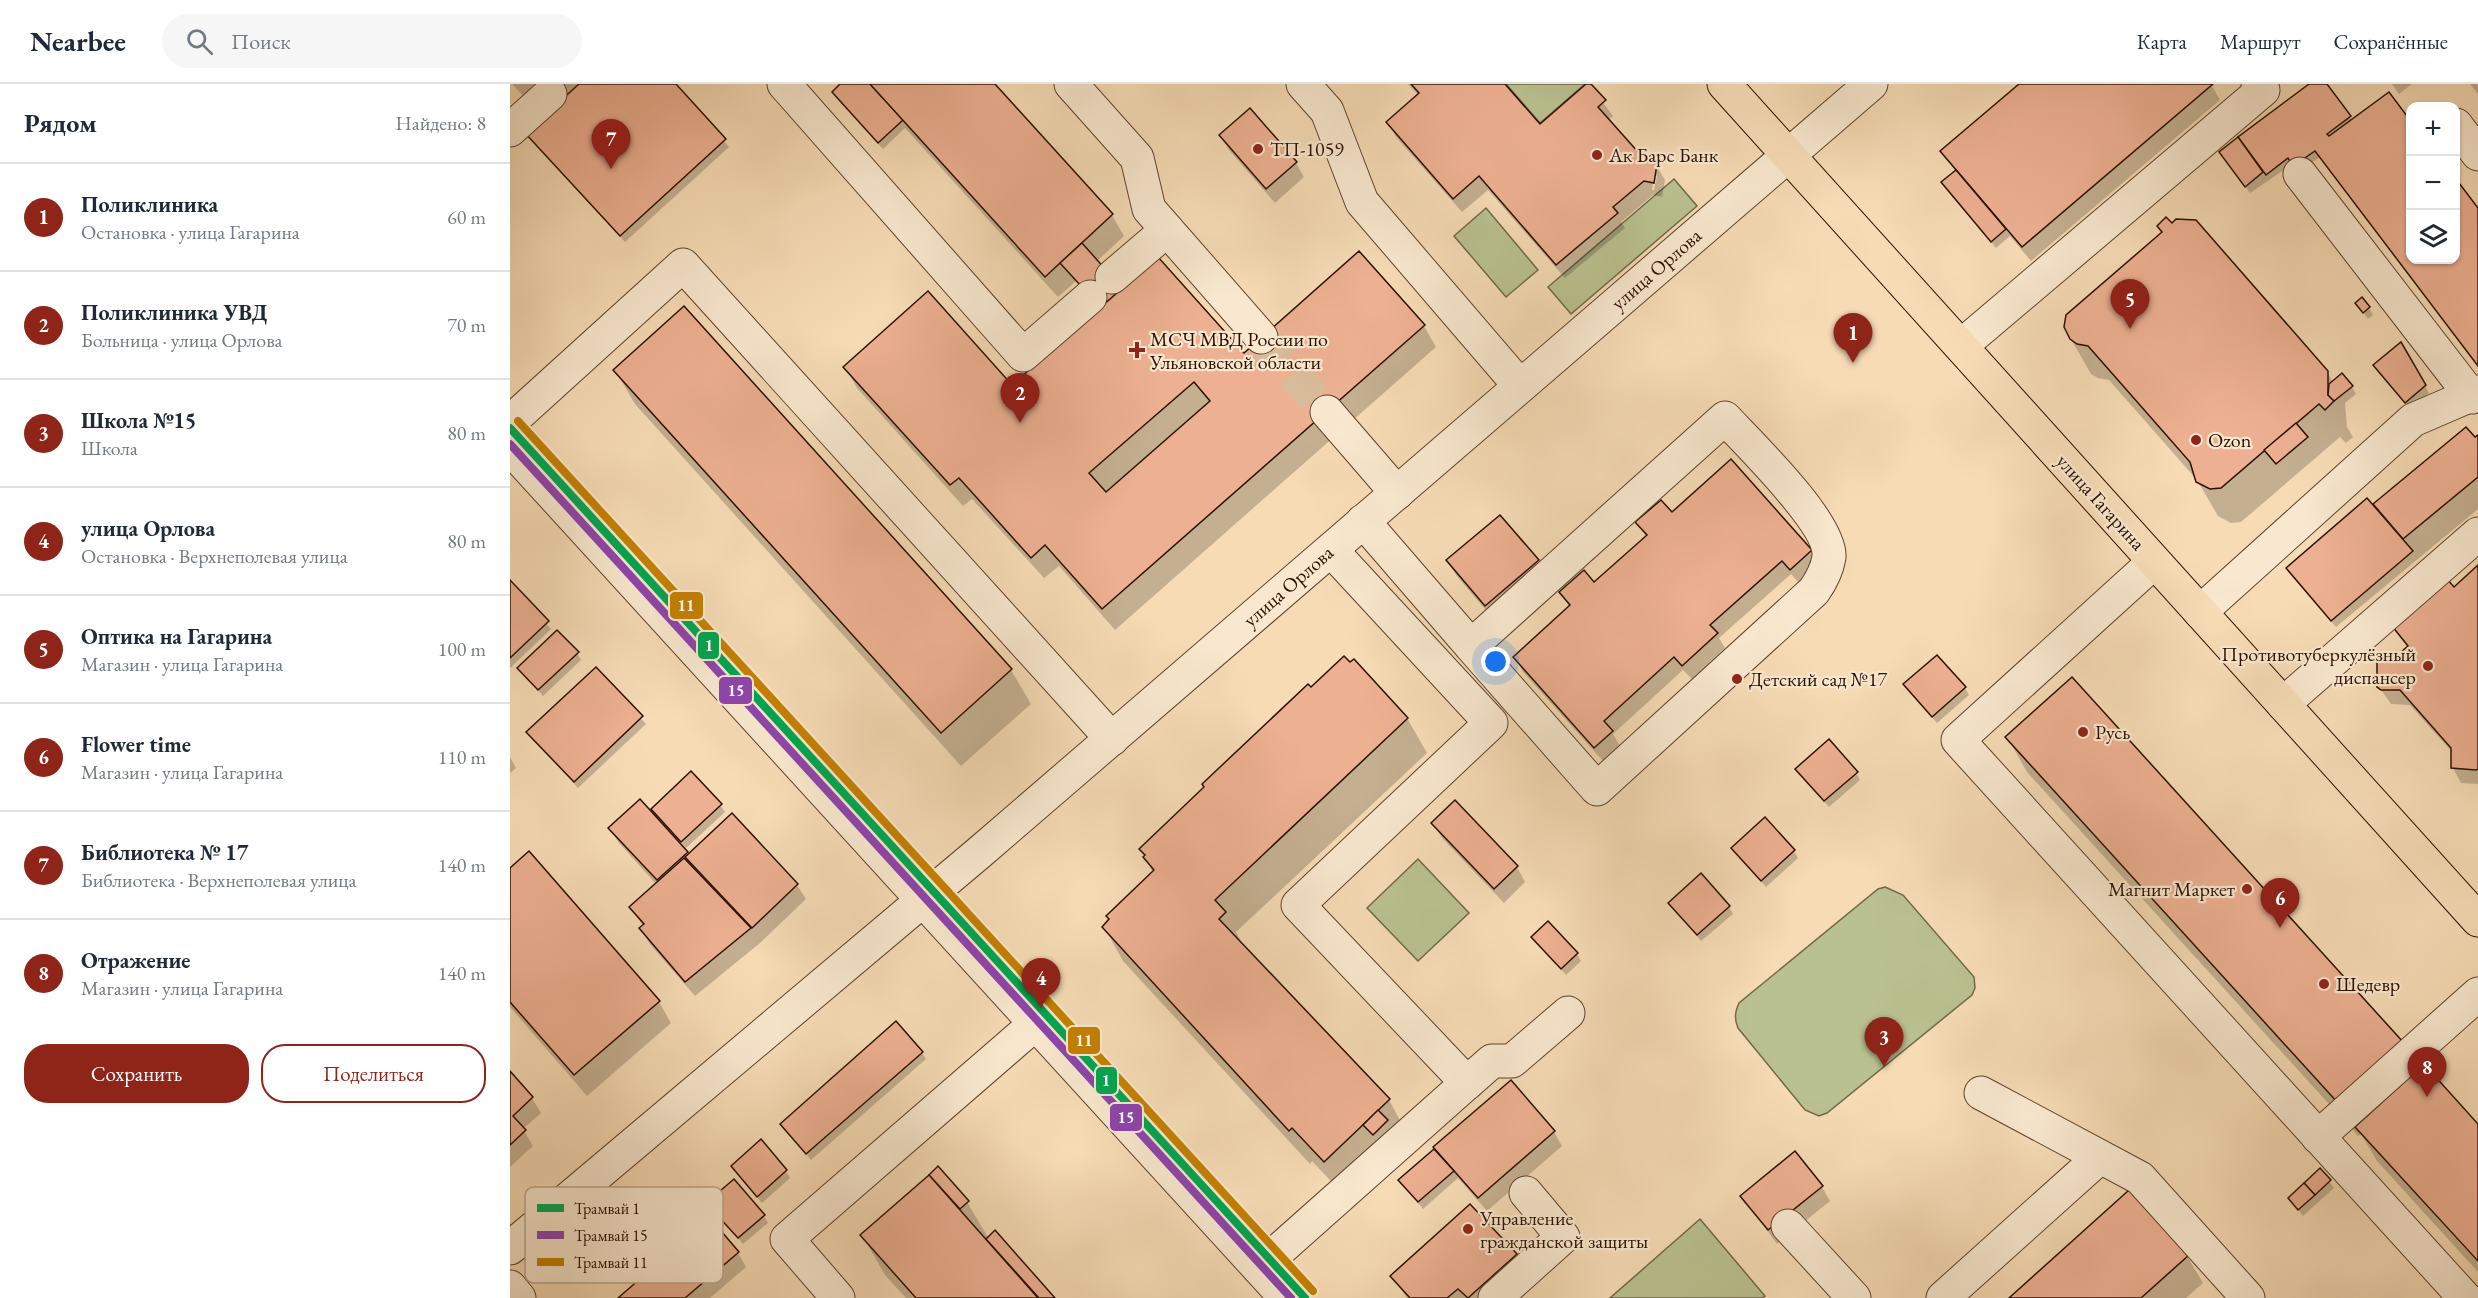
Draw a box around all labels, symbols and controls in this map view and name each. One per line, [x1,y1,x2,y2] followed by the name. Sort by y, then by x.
[162,14,582,68] search box
[30,23,126,59] text: Nearbee
[183,25,216,58] icon: search
[231,27,291,56] text: Поиск
[2137,28,2187,55] text: Карта
[2220,28,2301,55] text: Маршрут
[2334,28,2448,55] text: Сохранённые
[2406,102,2460,264] map controls
[2406,102,2460,156] button: +
[24,106,97,140] text: Рядом
[395,110,486,136] text: Найдено: 8
[592,120,630,169] pin: 7
[1270,136,1344,162] place label: ТП-1059
[1251,142,1265,156] marker: ТП-1059
[1608,142,1719,168] place label: Ак Барс Банк
[1590,148,1604,162] marker: Ак Барс Банк
[2406,156,2460,210] button: −
[81,190,218,219] text: Поликлиника
[38,204,49,230] text: 1
[447,204,486,230] text: 60 m
[2406,210,2460,264] button: layers
[81,219,300,245] text: Остановка · улица Гагарина
[1605,222,1707,315] street label: улица Орлова
[2110,280,2150,329] pin: 5
[81,298,267,327] text: Поликлиника УВД
[38,312,49,338] text: 2
[447,312,486,338] text: 70 m
[1834,314,1872,363] pin: 1
[1149,326,1328,375] place label: МСЧ МВД России по Ульяновской области
[81,327,283,353] text: Больница · улица Орлова
[1128,341,1146,359] marker: МСЧ МВД России по Ульяновской области
[1000,374,1040,423] pin: 2
[81,406,196,435] text: Школа №15
[38,420,49,446] text: 3
[447,420,486,446] text: 80 m
[2208,427,2252,453] place label: Ozon
[2189,433,2203,447] marker: Ozon
[81,435,138,461] text: Школа
[2051,448,2151,556] street label: улица Гагарина
[81,514,215,543] text: улица Орлова
[38,528,49,554] text: 4
[447,528,486,554] text: 80 m
[1237,539,1339,632] street label: улица Орлова
[81,543,348,569] text: Остановка · Верхнеполевая улица
[669,591,704,620] line badge: 11
[678,595,694,616] text: 11
[81,622,272,651] text: Оптика на Гагарина
[697,631,720,660] line badge: 1
[705,635,713,656] text: 1
[38,636,49,662] text: 5
[438,636,486,662] text: 100 m
[2221,641,2416,690] place label: Противотуберкулёзный диспансер
[1481,647,1510,676] your location
[81,651,283,677] text: Магазин · улица Гагарина
[2421,659,2435,673] marker: Противотуберкулёзный диспансер
[1749,666,1887,692] place label: Детский сад №17
[1730,672,1744,686] marker: Детский сад №17
[718,676,753,705] line badge: 15
[728,680,744,701] text: 15
[2095,719,2130,745] place label: Русь
[2076,725,2090,739] marker: Русь
[81,730,191,759] text: Flower time
[38,744,49,770] text: 6
[438,744,486,770] text: 110 m
[81,759,283,785] text: Магазин · улица Гагарина
[81,838,248,867] text: Библиотека № 17
[38,852,49,878] text: 7
[438,852,486,878] text: 140 m
[81,867,357,893] text: Библиотека · Верхнеполевая улица
[2108,876,2235,902] place label: Магнит Маркет
[2260,878,2300,928] pin: 6
[2240,882,2254,896] marker: Магнит Маркет
[81,946,191,975] text: Отражение
[1022,958,1060,1008] pin: 4
[38,960,49,986] text: 8
[438,960,486,986] text: 140 m
[2336,971,2400,997] place label: Шедевр
[81,975,283,1001] text: Магазин · улица Гагарина
[2317,977,2331,991] marker: Шедевр
[1864,1018,1904,1067] pin: 3
[1067,1026,1101,1055] line badge: 11
[1076,1030,1092,1051] text: 11
[24,1044,249,1103] button: Сохранить
[261,1044,486,1103] button: Поделиться
[2408,1048,2446,1097] pin: 8
[1095,1066,1118,1095] line badge: 1
[1102,1070,1110,1091] text: 1
[1109,1103,1143,1132] line badge: 15
[1118,1107,1134,1128] text: 15
[525,1187,723,1283] legend
[574,1198,640,1219] text: Трамвай 1
[1479,1205,1648,1254] place label: Управление гражданской защиты
[1461,1222,1475,1236] marker: Управление гражданской защиты
[574,1225,648,1246] text: Трамвай 15
[574,1252,648,1273] text: Трамвай 11

